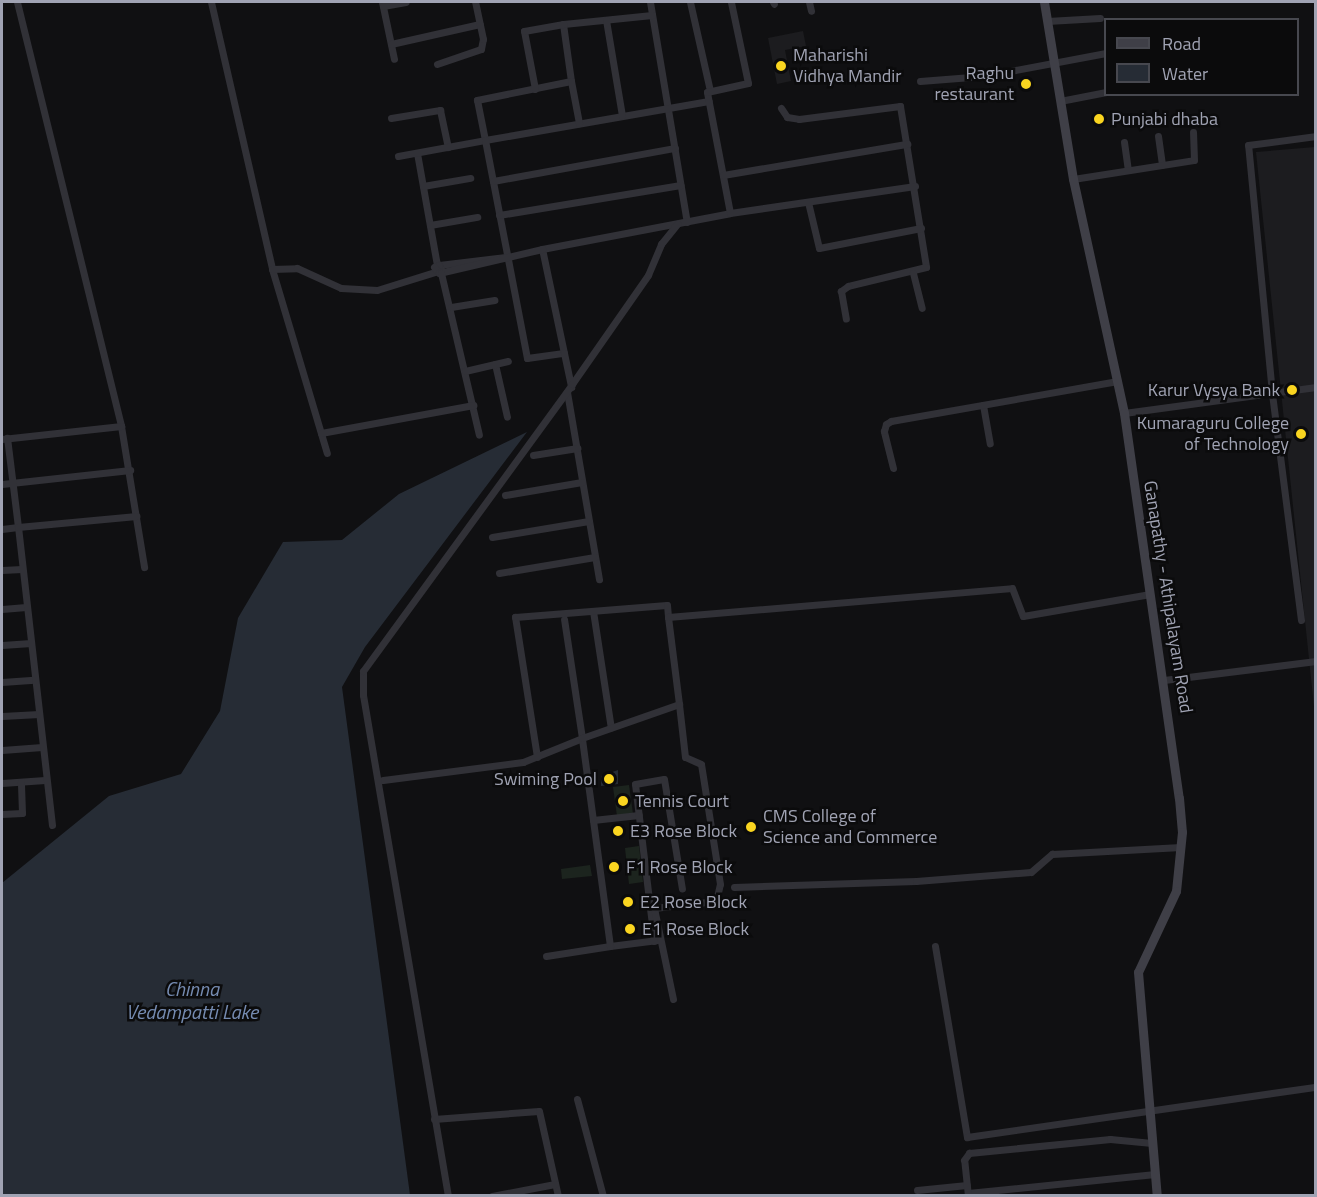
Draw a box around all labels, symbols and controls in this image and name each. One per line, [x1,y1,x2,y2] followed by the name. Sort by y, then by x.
[1104,18,1299,96] legend
[1162,30,1201,57] text: Road
[793,45,902,88] place label: Maharishi Vidhya Mandir
[774,59,788,73] marker: Maharishi Vidhya Mandir
[1162,60,1208,87] text: Water
[934,63,1014,106] place label: Raghu restaurant
[1019,77,1033,91] marker: Raghu restaurant
[1111,108,1218,130] place label: Punjabi dhaba
[1092,112,1106,126] marker: Punjabi dhaba
[1148,379,1280,401] place label: Karur Vysya Bank
[1285,383,1299,397] marker: Karur Vysya Bank
[1137,413,1289,456] place label: Kumaraguru College of Technology
[1294,427,1308,441] marker: Kumaraguru College of Technology
[1139,479,1197,715] street label: Ganapathy - Athipalayam Road
[494,768,597,790] place label: Swiming Pool
[602,772,616,786] marker: Swiming Pool
[635,790,729,812] place label: Tennis Court
[616,794,630,808] marker: Tennis Court
[763,806,937,848] place label: CMS College of Science and Commerce
[630,820,737,842] place label: E3 Rose Block
[744,820,758,834] marker: CMS College of Science and Commerce
[611,824,625,838] marker: E3 Rose Block
[626,856,733,878] place label: F1 Rose Block
[607,860,621,874] marker: F1 Rose Block
[640,891,747,913] place label: E2 Rose Block
[621,895,635,909] marker: E2 Rose Block
[642,918,749,940] place label: E1 Rose Block
[623,922,637,936] marker: E1 Rose Block
[126,977,258,1024] water label: Chinna Vedampatti Lake

